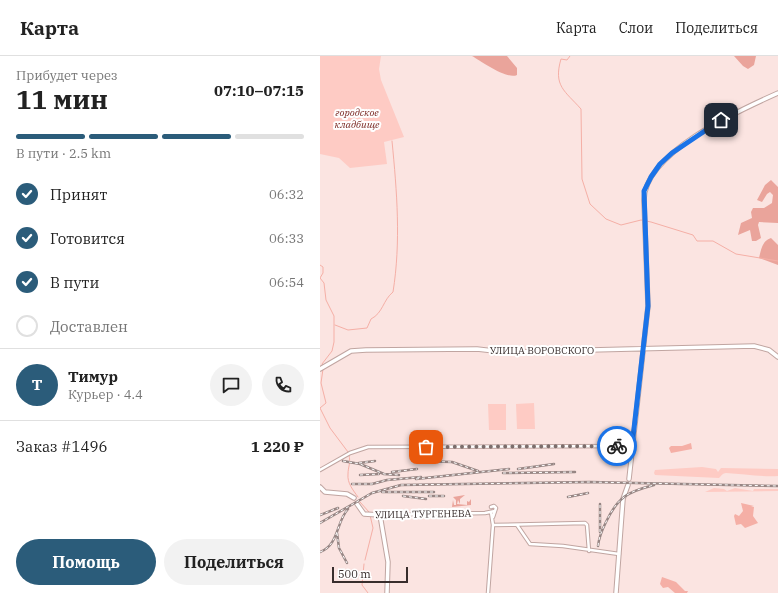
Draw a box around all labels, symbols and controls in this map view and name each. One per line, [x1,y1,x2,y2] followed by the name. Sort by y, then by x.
[20,16,79,40] text: Карта
[556,19,597,37] text: Карта
[619,19,653,37] text: Слои
[675,19,758,37] text: Поделиться
[16,67,118,84] text: Прибудет через
[214,81,304,100] text: 07:10–07:15
[16,82,108,116] text: 11 мин
[704,103,738,137] pin
[334,106,380,131] park label: городское кладбище
[710,109,732,131] icon: home
[16,145,111,162] text: В пути · 2.5 km
[16,183,38,205] icon: check
[50,185,107,204] text: Принят
[269,186,304,203] text: 06:32
[16,227,38,249] icon: check
[50,229,125,248] text: Готовится
[269,230,304,247] text: 06:33
[16,271,38,293] icon: check
[50,273,99,292] text: В пути
[269,274,304,291] text: 06:54
[50,317,128,336] text: Доставлен
[490,344,594,357] street label: УЛИЦА ВОРОВСКОГО
[210,364,252,406] button: chat
[262,364,304,406] button: phone
[68,367,118,386] text: Тимур
[32,375,42,394] text: Т
[68,386,143,403] text: Курьер · 4.4
[597,426,637,466] courier
[409,430,443,464] pin
[606,435,628,457] icon: bike
[415,436,437,458] icon: bag
[16,437,108,456] text: Заказ #1496
[251,437,304,456] text: 1 220 ₽
[375,507,471,521] street label: УЛИЦА ТУРГЕНЕВА
[16,539,156,585] button: Помощь
[164,539,304,585] button: Поделиться
[332,565,408,584] scale bar
[338,567,371,581] text: 500 m

